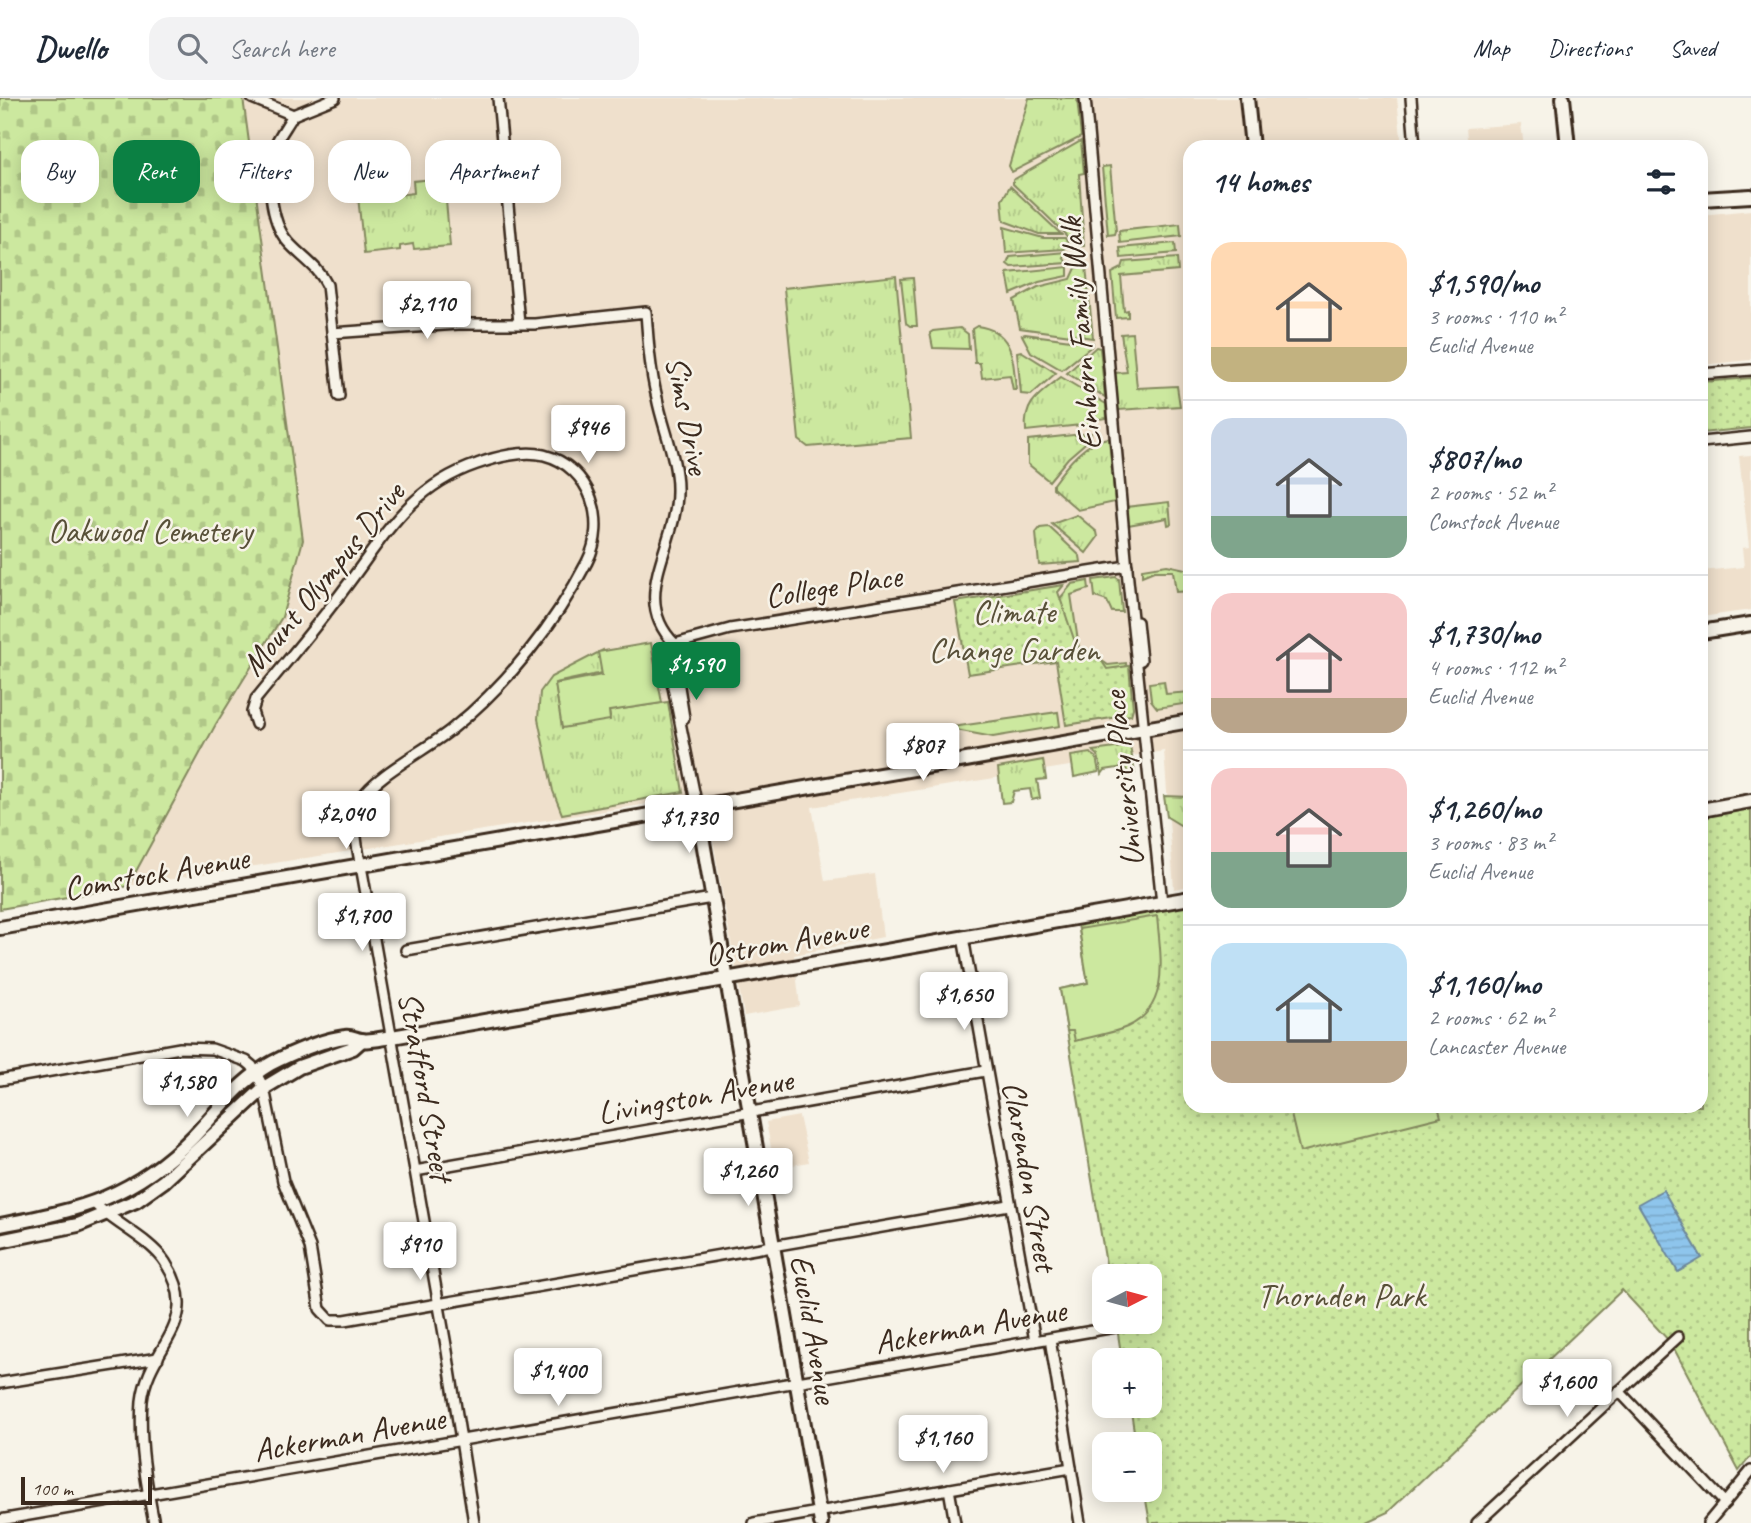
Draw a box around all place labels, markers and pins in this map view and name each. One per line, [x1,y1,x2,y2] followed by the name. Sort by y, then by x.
[370,282,484,341] pin: $2,110
[547,406,629,465] pin: $946
[639,642,753,702] pin: $1,590
[882,724,964,783] pin: $807
[289,792,403,851] pin: $2,040
[632,796,746,855] pin: $1,730
[305,894,419,953] pin: $1,700
[907,972,1021,1032] pin: $1,650
[130,1060,244,1119] pin: $1,580
[691,1148,805,1208] pin: $1,260
[379,1222,461,1282] pin: $910
[501,1348,615,1408] pin: $1,400
[1510,1360,1624,1419] pin: $1,600
[886,1416,1000,1475] pin: $1,160

